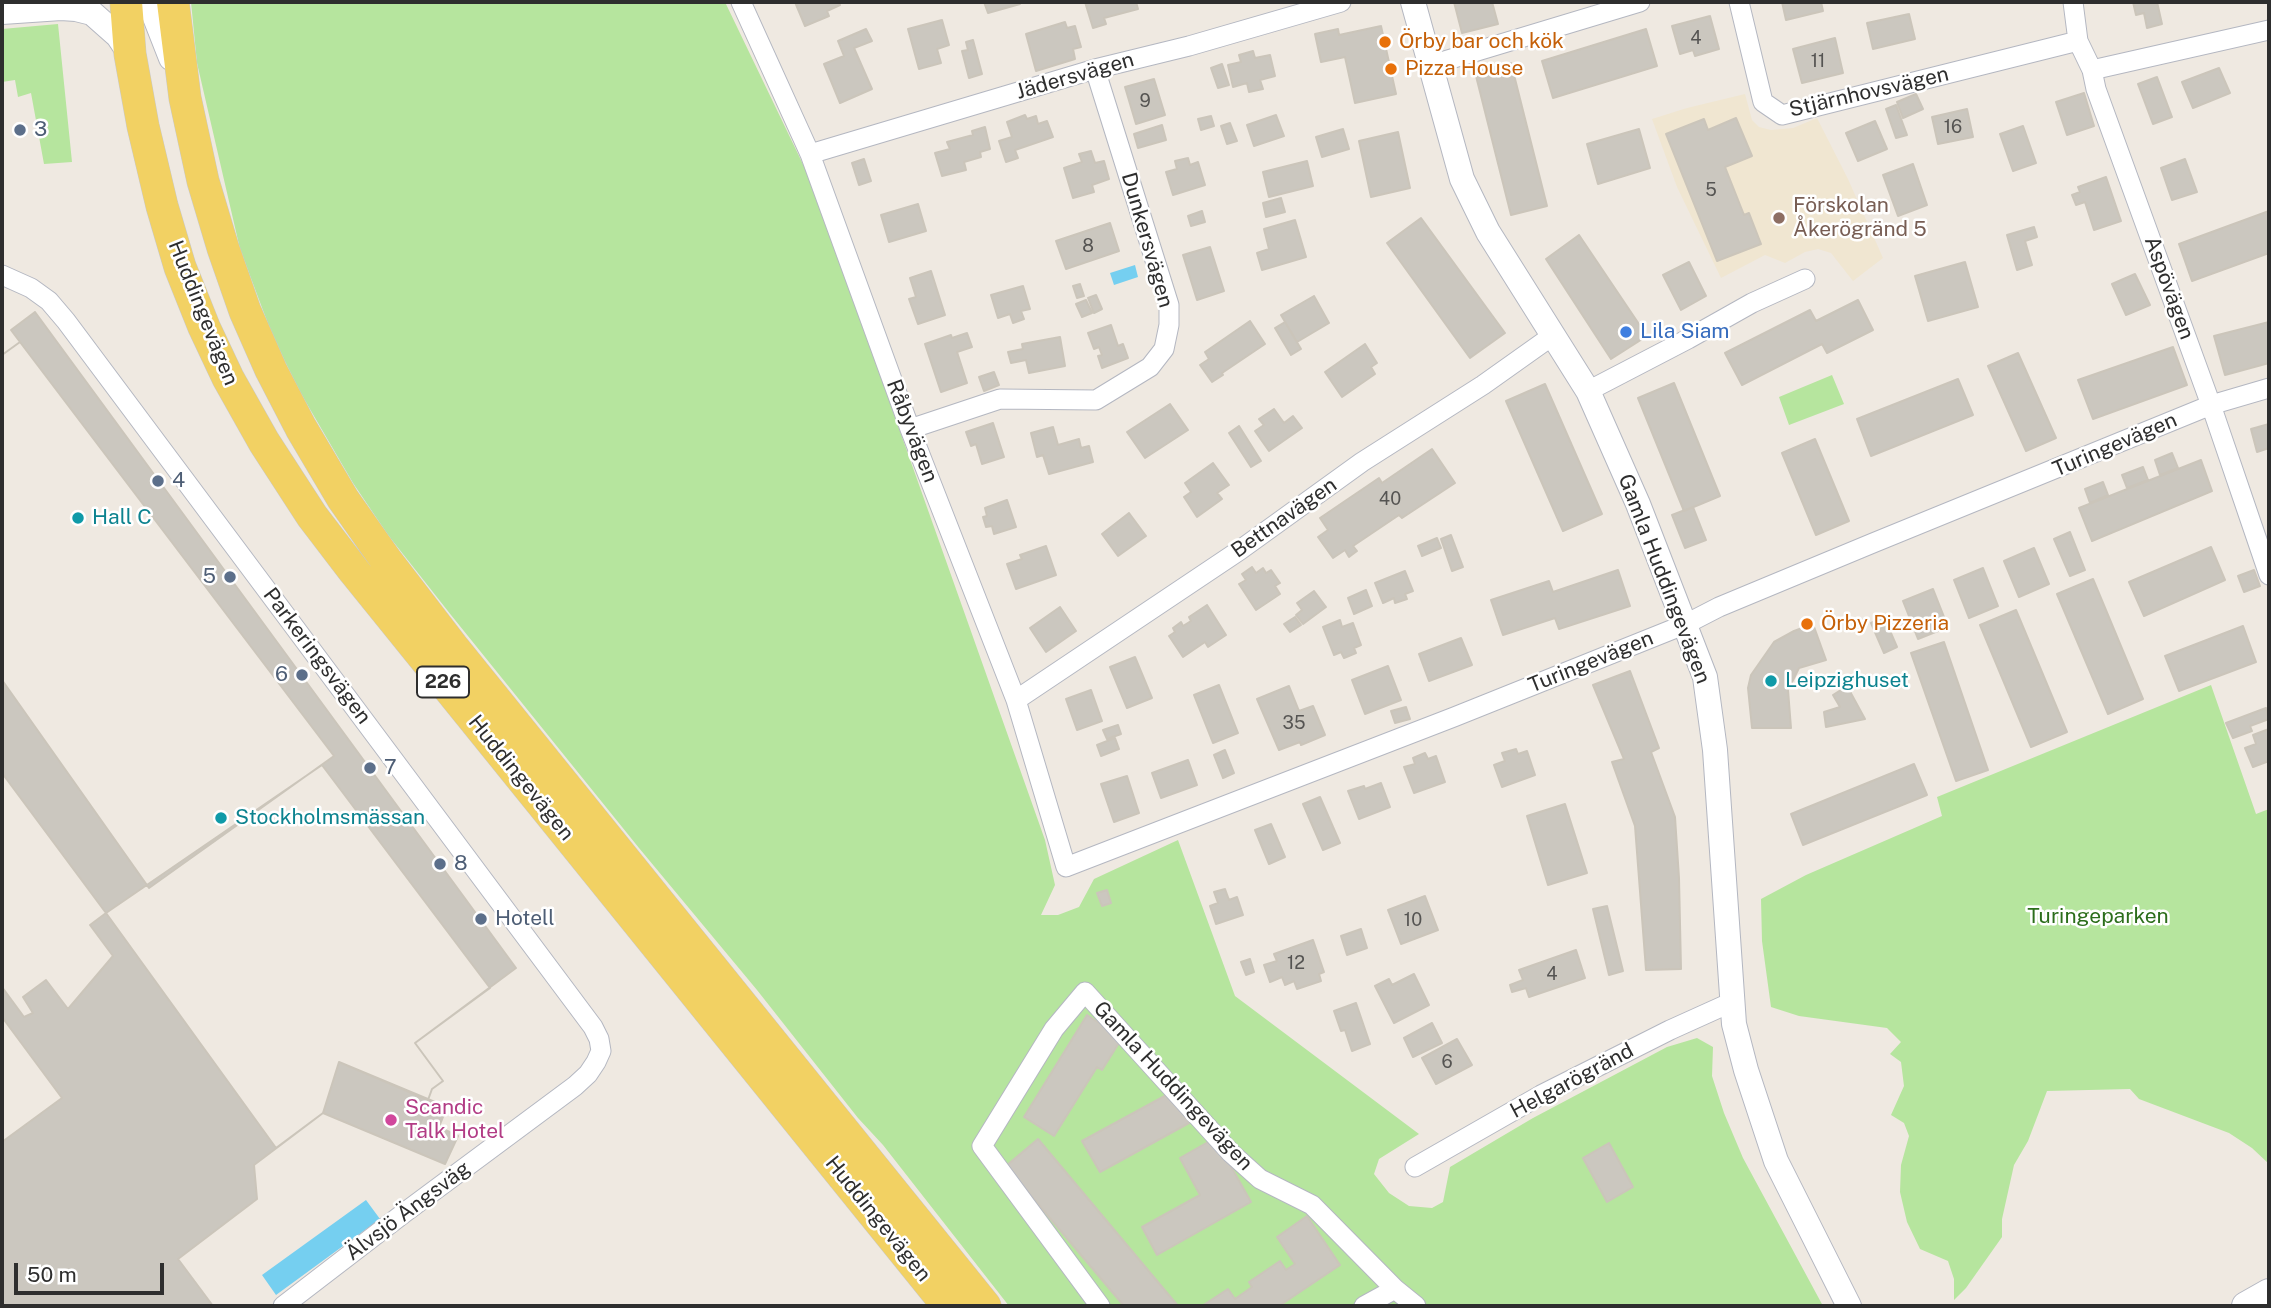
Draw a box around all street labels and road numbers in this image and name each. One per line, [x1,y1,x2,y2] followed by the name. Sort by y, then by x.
[1013,47,1137,105] street label: Jädersvägen
[1787,61,1951,123] street label: Stjärnhovsvägen
[1116,169,1178,311] street label: Dunkersvägen
[2139,233,2199,343] street label: Aspövägen
[162,237,244,389] street label: Huddingevägen
[881,376,943,486] street label: Råbyvägen
[2049,408,2181,482] street label: Turingevägen
[1612,471,1716,687] street label: Gamla Huddingevägen
[1226,472,1342,564] street label: Bettnavägen
[258,583,376,729] street label: Parkeringsvägen
[1525,626,1657,698] street label: Turingevägen
[417,666,469,698] road number: 226
[463,710,579,846] street label: Huddingevägen
[1088,996,1258,1176] street label: Gamla Huddingevägen
[1506,1038,1638,1124] street label: Helgarögränd
[820,1151,936,1287] street label: Huddingevägen
[341,1156,475,1266] street label: Älvsjö Ängsväg

